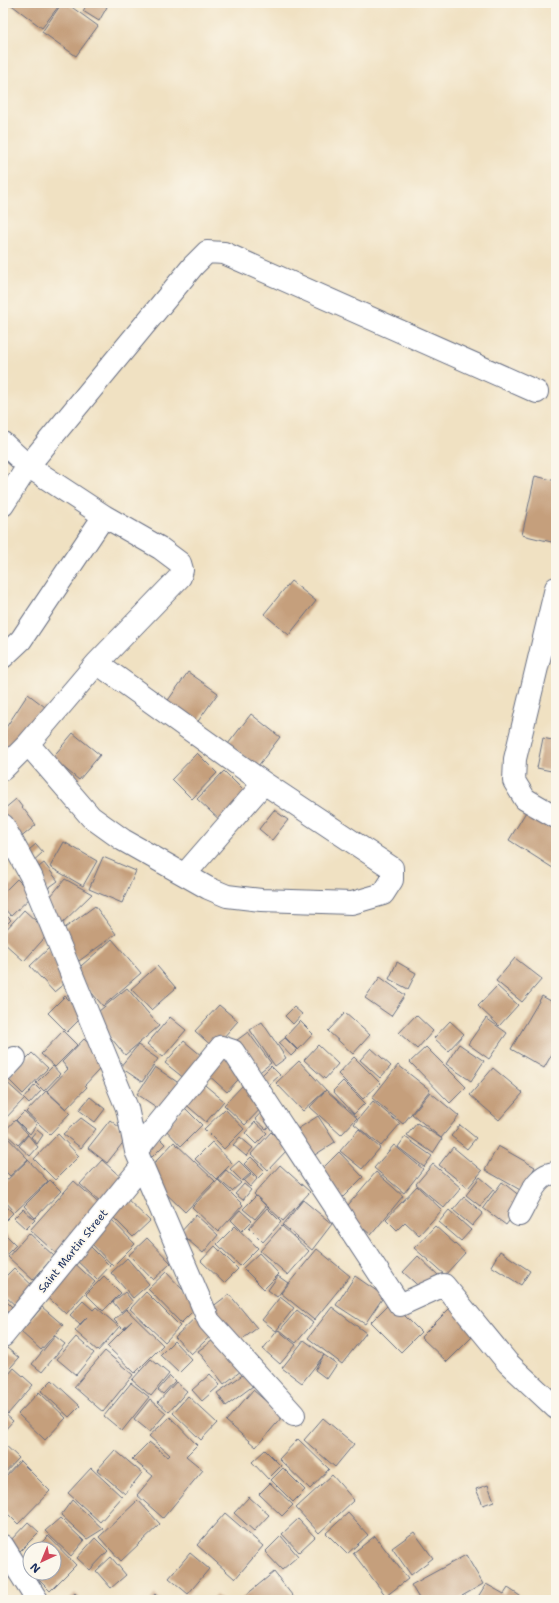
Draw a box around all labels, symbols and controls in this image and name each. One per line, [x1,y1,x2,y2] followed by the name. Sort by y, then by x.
[35,1206,111,1296] street label: Saint Martin Street
[22,1541,62,1581] north arrow
[27,1559,44,1576] text: N

